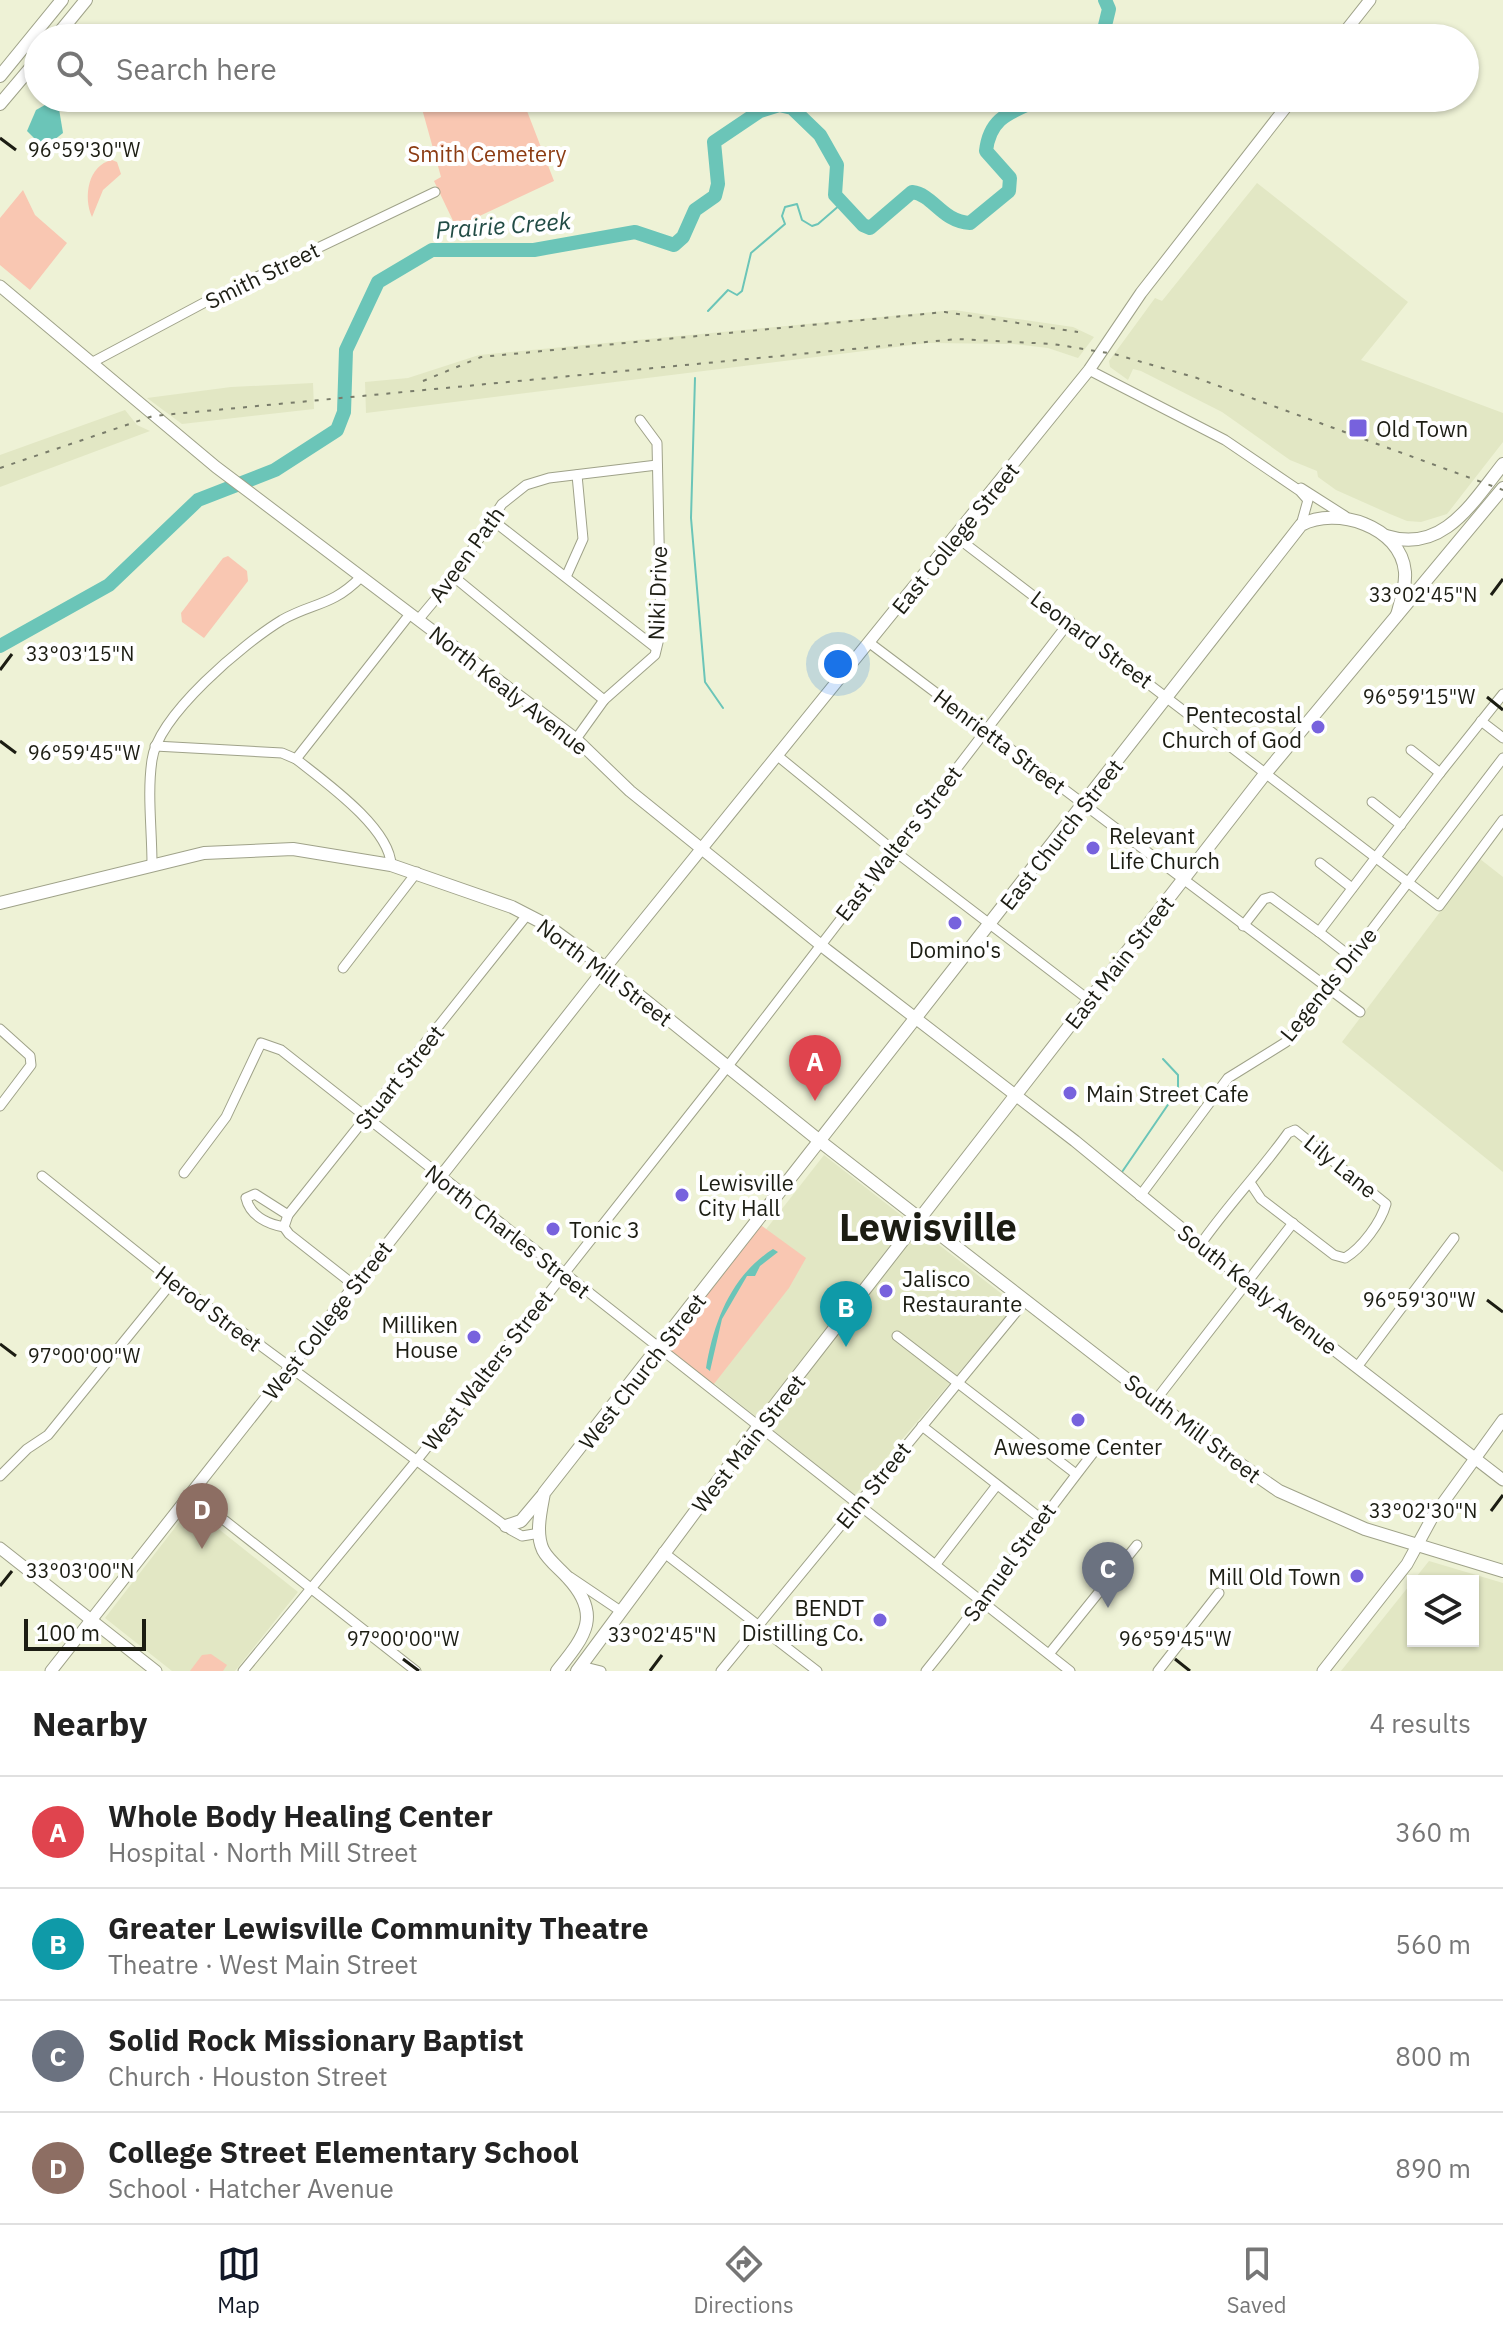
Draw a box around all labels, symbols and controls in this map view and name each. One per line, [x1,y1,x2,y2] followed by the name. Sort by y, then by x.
[24,24,1479,112] search box
[52,46,96,90] icon: search
[116,49,277,88] text: Search here
[28,136,141,163] text: 96°59'30"W
[408,139,566,168] park label: Smith Cemetery
[434,204,572,246] water label: Prairie Creek
[200,235,324,315] street label: Smith Street
[1376,414,1468,443] place label: Old Town
[1347,417,1369,439] marker: Old Town
[885,456,1025,620] street label: East College Street
[422,500,510,608] street label: Aveen Path
[641,545,673,641] street label: Niki Drive
[1369,581,1477,608] text: 33°02'45"N
[1025,584,1159,694] street label: Leonard Street
[424,619,594,761] street label: North Kealy Avenue
[26,640,134,667] text: 33°03'15"N
[818,644,858,684] your location
[928,682,1072,800] street label: Henrietta Street
[1363,683,1476,710] text: 96°59'15"W
[1162,700,1302,754] place label: Pentecostal Church of God
[1309,718,1327,736] marker: Pentecostal Church of God
[28,739,141,766] text: 96°59'45"W
[993,753,1129,915] street label: East Church Street
[828,760,968,926] street label: East Walters Street
[1109,821,1220,875] place label: Relevant Life Church
[1084,839,1102,857] marker: Relevant Life Church
[1058,890,1180,1034] street label: East Main Street
[531,912,679,1032] street label: North Mill Street
[946,914,964,932] marker: Domino's
[1273,921,1383,1047] street label: Legends Drive
[909,935,1001,964] place label: Domino's
[348,1019,450,1135] street label: Stuart Street
[789,1035,841,1101] pin: A
[1086,1079,1249,1108] place label: Main Street Cafe
[1061,1084,1079,1102] marker: Main Street Cafe
[1299,1128,1383,1204] street label: Lily Lane
[420,1157,596,1305] street label: North Charles Street
[698,1168,794,1222] place label: Lewisville City Hall
[673,1186,691,1204] marker: Lewisville City Hall
[839,1202,1017,1251] district label: Lewisville
[569,1215,640,1244] place label: Tonic 3
[1172,1217,1344,1361] street label: South Kealy Avenue
[544,1220,562,1238] marker: Tonic 3
[256,1235,398,1405] street label: West College Street
[150,1258,268,1358] street label: Herod Street
[902,1264,1022,1318] place label: Jalisco Restaurante
[820,1281,872,1347] pin: B
[877,1282,895,1300] marker: Jalisco Restaurante
[415,1284,559,1456] street label: West Walters Street
[1363,1286,1476,1313] text: 96°59'30"W
[572,1287,712,1455] street label: West Church Street
[381,1310,458,1364] place label: Milliken House
[465,1328,483,1346] marker: Milliken House
[28,1342,141,1369] text: 97°00'00"W
[1119,1367,1267,1489] street label: South Mill Street
[685,1368,811,1518] street label: West Main Street
[1069,1411,1087,1429] marker: Awesome Center
[994,1432,1162,1461] place label: Awesome Center
[829,1436,917,1534] street label: Elm Street
[176,1483,228,1549] pin: D
[956,1497,1062,1627] street label: Samuel Street
[1369,1497,1477,1524] text: 33°02'30"N
[1082,1542,1134,1608] pin: C
[26,1557,134,1584] text: 33°03'00"N
[1208,1562,1341,1591] place label: Mill Old Town
[1348,1567,1366,1585] marker: Mill Old Town
[1407,1575,1479,1647] map controls
[1407,1575,1479,1647] button: layers
[742,1593,864,1647] place label: BENDT Distilling Co.
[871,1611,889,1629] marker: BENDT Distilling Co.
[24,1615,146,1651] scale bar
[36,1618,100,1647] text: 100 m
[608,1621,716,1648] text: 33°02'45"N
[347,1625,460,1652] text: 97°00'00"W
[1119,1625,1232,1652] text: 96°59'45"W
[32,1701,147,1745] text: Nearby
[1369,1706,1471,1740] text: 4 results
[108,1796,493,1835] text: Whole Body Healing Center
[49,1815,67,1849] text: A
[1395,1815,1471,1849] text: 360 m
[108,1835,418,1869] text: Hospital · North Mill Street
[108,1908,649,1947] text: Greater Lewisville Community Theatre
[49,1927,67,1961] text: B
[1395,1927,1471,1961] text: 560 m
[108,1947,418,1981] text: Theatre · West Main Street
[108,2020,524,2059] text: Solid Rock Missionary Baptist
[50,2039,66,2073] text: C
[1395,2039,1471,2073] text: 800 m
[108,2059,388,2093] text: Church · Houston Street
[108,2132,579,2171] text: College Street Elementary School
[49,2151,67,2185] text: D
[1395,2151,1471,2185] text: 890 m
[108,2171,394,2205] text: School · Hatcher Avenue
[217,2242,261,2319] tab: Map
[694,2242,794,2319] tab: Directions
[1227,2242,1286,2319] tab: Saved

